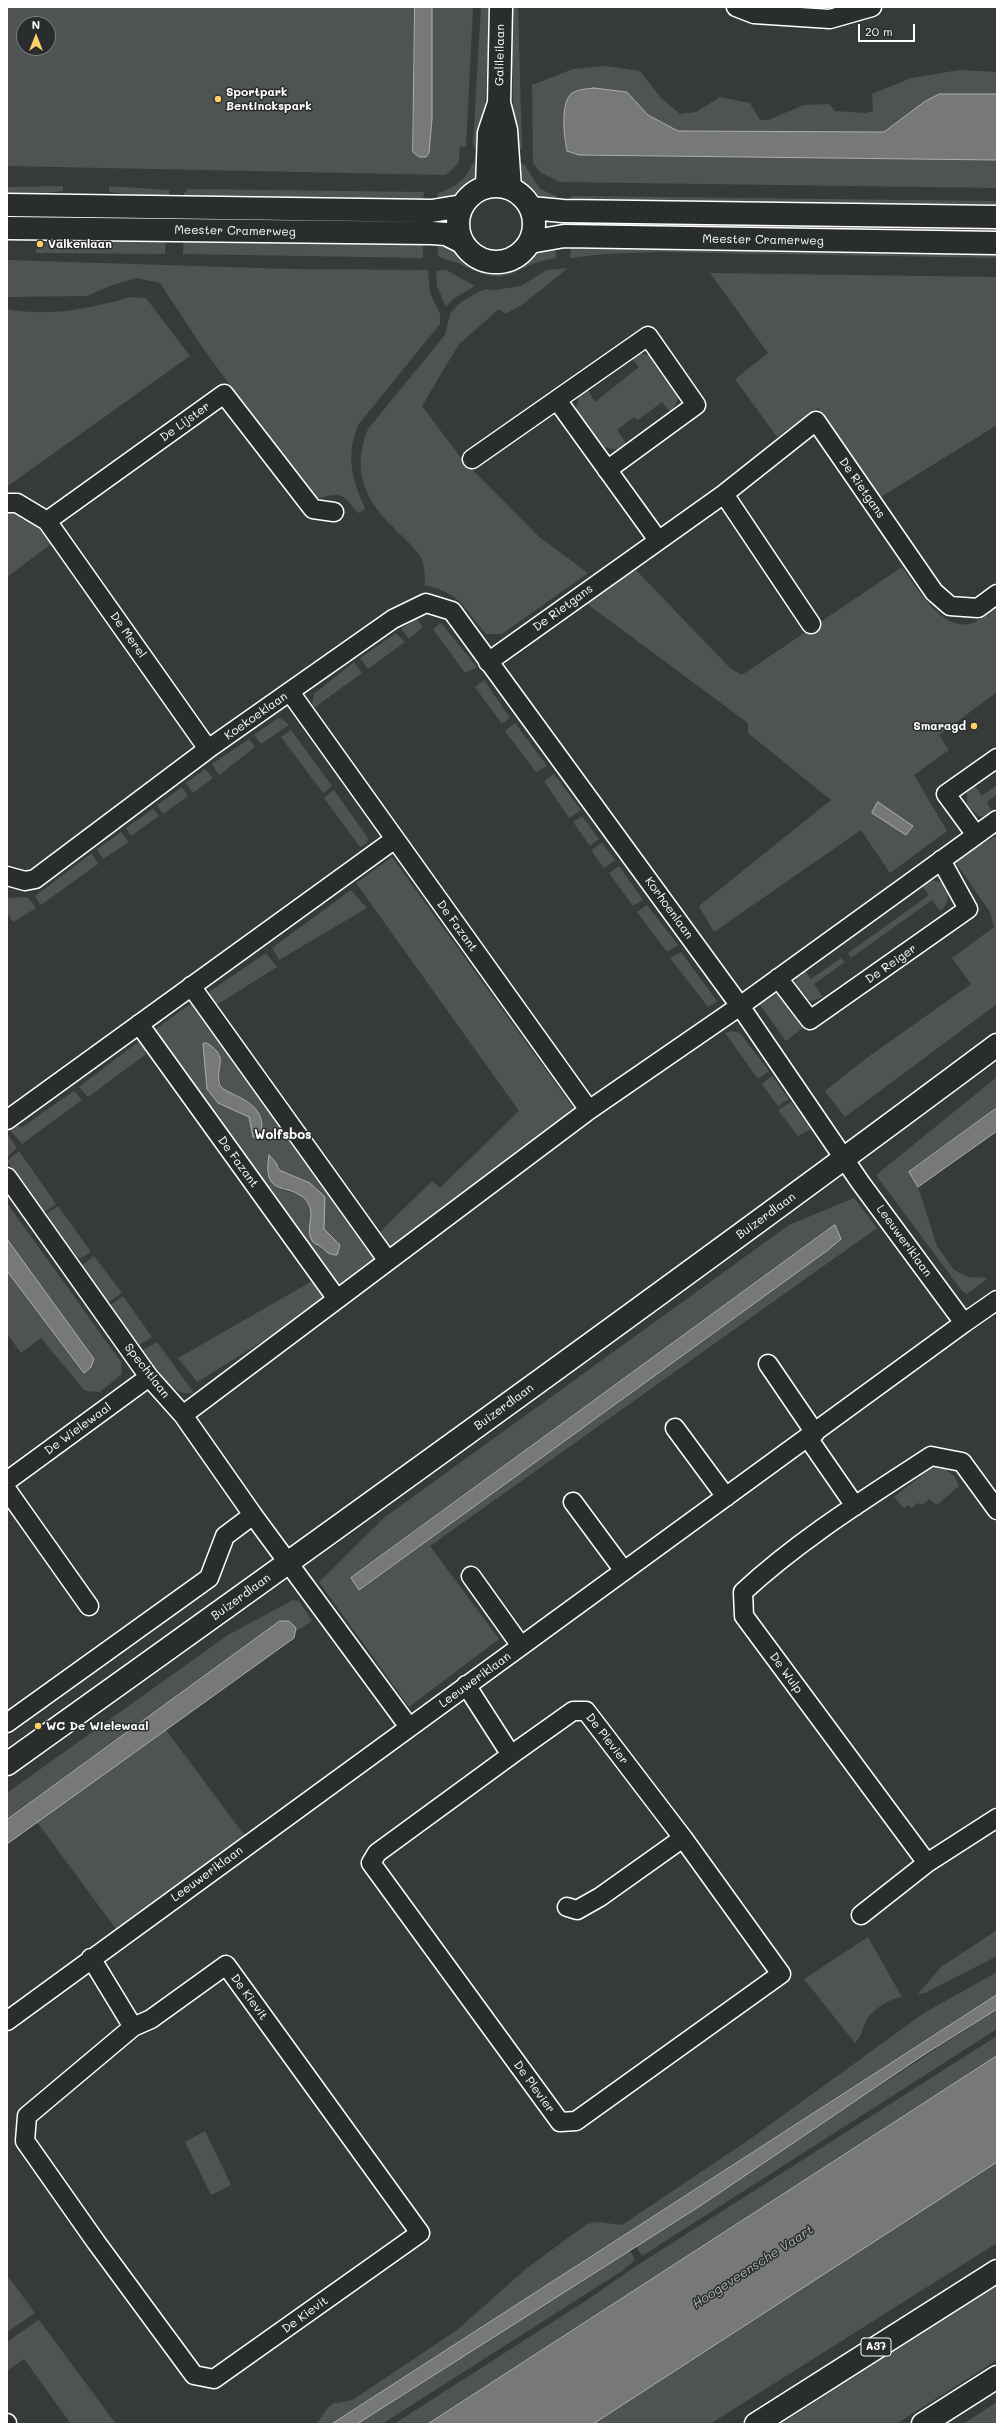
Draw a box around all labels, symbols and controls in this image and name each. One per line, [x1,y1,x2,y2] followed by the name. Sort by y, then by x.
[16,16,56,56] north arrow
[860,16,917,42] scale bar
[32,17,40,32] text: N
[865,23,893,39] text: 20 m
[492,24,508,86] street label: Galileilaan
[226,85,312,113] place label: Sportpark Bentinckspark
[213,94,223,104] marker: Sportpark Bentinckspark
[174,223,296,239] street label: Meester Cramerweg
[702,232,824,248] street label: Meester Cramerweg
[48,237,112,251] place label: Valkenlaan
[35,239,45,249] marker: Valkenlaan
[157,399,213,445] street label: De Lijster
[836,455,888,521] street label: De Rietgans
[530,581,596,635] street label: De Rietgans
[107,609,149,661] street label: De Merel
[222,689,290,743] street label: Koekoeklaan
[913,719,966,733] place label: Smaragd
[969,721,979,731] marker: Smaragd
[642,874,696,942] street label: Korhoenlaan
[434,898,480,954] street label: De Fazant
[863,941,919,987] street label: De Reiger
[254,1127,312,1143] district label: Wolfsbos
[215,1134,261,1190] street label: De Fazant
[733,1190,799,1242] street label: Buizerdlaan
[873,1202,935,1280] street label: Leeuweriklaan
[121,1341,173,1401] street label: Spechtlaan
[471,1381,537,1433] street label: Buizerdlaan
[42,1400,114,1458] street label: De Wielewaal
[208,1571,274,1623] street label: Buizerdlaan
[436,1649,514,1711] street label: Leeuweriklaan
[766,1650,806,1696] street label: De Wulp
[583,1711,631,1767] street label: De Plevier
[46,1719,149,1733] place label: WC De Wielewaal
[33,1721,43,1731] marker: WC De Wielewaal
[168,1843,246,1905] street label: Leeuweriklaan
[228,1971,270,2023] street label: De Kievit
[510,2058,558,2116] street label: De Plevier
[690,2222,816,2312] water label: Hoogeveensche Vaart
[279,2294,331,2336] street label: De Kievit
[861,2338,891,2356] road number: A37

